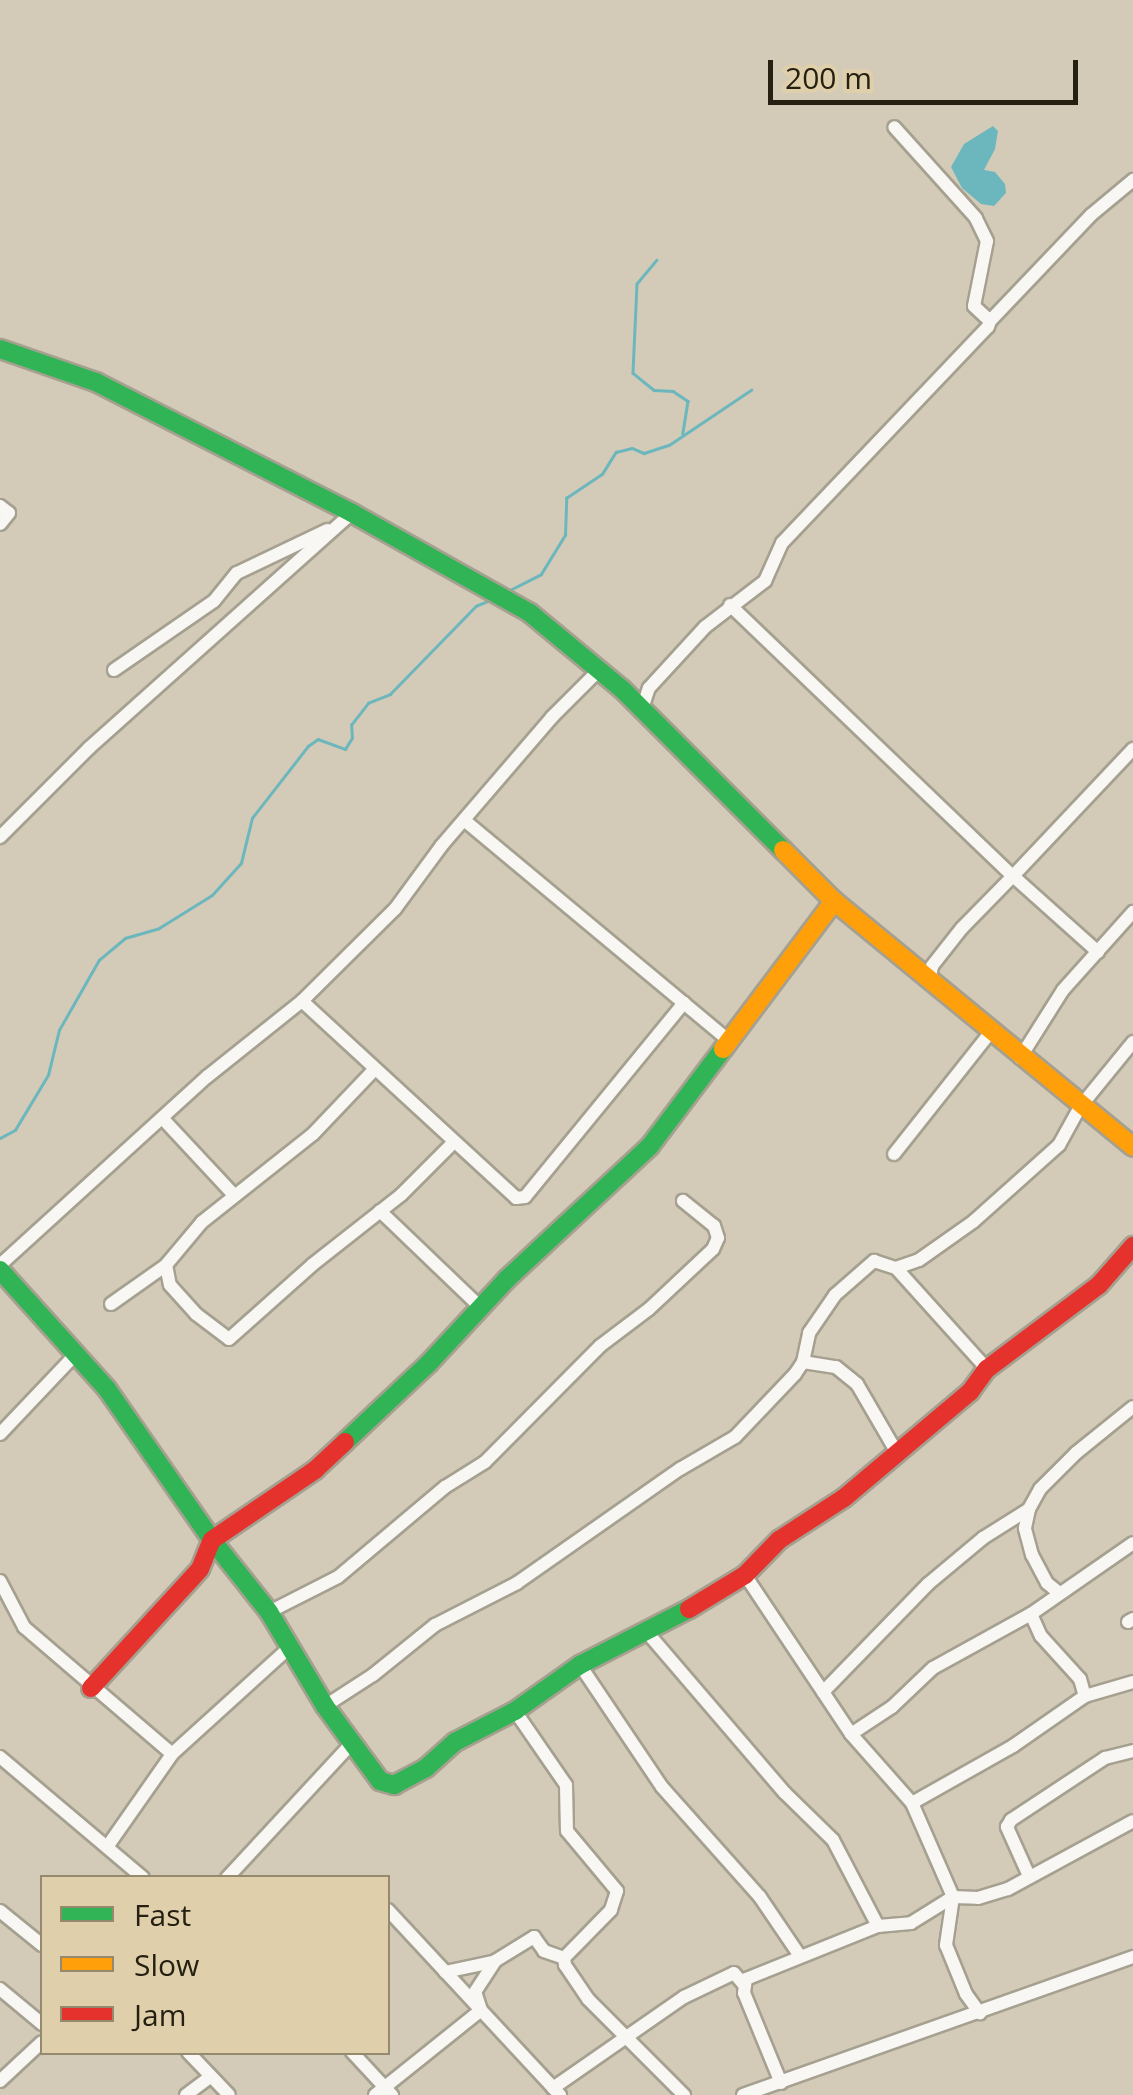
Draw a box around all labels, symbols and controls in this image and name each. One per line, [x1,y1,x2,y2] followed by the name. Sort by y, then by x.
[773,40,1083,102] scale bar
[785,57,872,98] text: 200 m
[40,1875,390,2055] legend
[134,1894,191,1935] text: Fast
[134,1944,199,1985] text: Slow
[134,1994,187,2035] text: Jam

